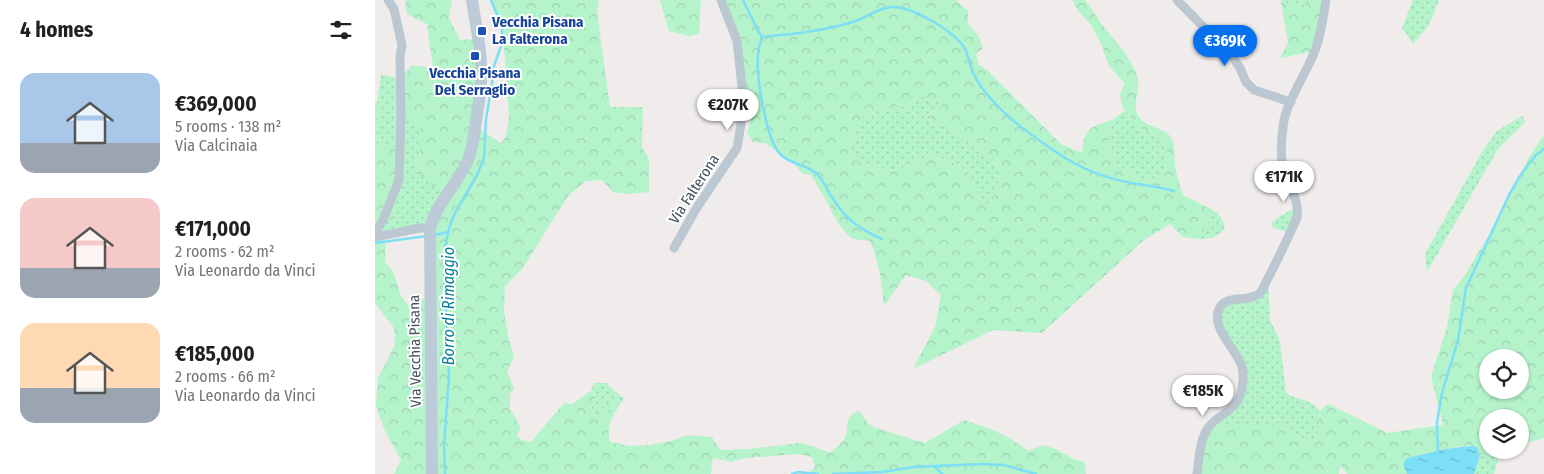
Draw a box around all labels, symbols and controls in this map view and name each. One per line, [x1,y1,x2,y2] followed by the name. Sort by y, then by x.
[491,13,584,48] place label: Vecchia Pisana La Falterona
[327,16,355,44] icon: filters
[20,17,93,43] text: 4 homes
[1190,24,1260,67] pin: €369K
[476,25,488,37] marker: Vecchia Pisana La Falterona
[1204,31,1246,50] text: €369K
[469,50,481,62] marker: Vecchia Pisana Del Serraglio
[428,64,521,99] place label: Vecchia Pisana Del Serraglio
[693,88,763,131] pin: €207K
[175,91,257,117] text: €369,000
[60,93,120,153] icon: home
[708,95,748,114] text: €207K
[175,117,281,136] text: 5 rooms · 138 m²
[175,136,258,155] text: Via Calcinaia
[665,151,723,227] street label: Via Falterona
[1249,160,1319,203] pin: €171K
[1265,167,1303,186] text: €171K
[175,216,251,242] text: €171,000
[60,218,120,278] icon: home
[175,242,274,261] text: 2 rooms · 62 m²
[439,247,458,365] water label: Borro di Rimaggio
[175,261,316,280] text: Via Leonardo da Vinci
[405,295,425,407] street label: Via Vecchia Pisana
[175,341,255,367] text: €185,000
[60,343,120,403] icon: home
[1479,349,1529,459] map controls
[1479,349,1529,399] button: locate
[175,367,275,386] text: 2 rooms · 66 m²
[1168,374,1238,417] pin: €185K
[1183,381,1223,400] text: €185K
[175,386,316,405] text: Via Leonardo da Vinci
[1479,409,1529,459] button: layers

